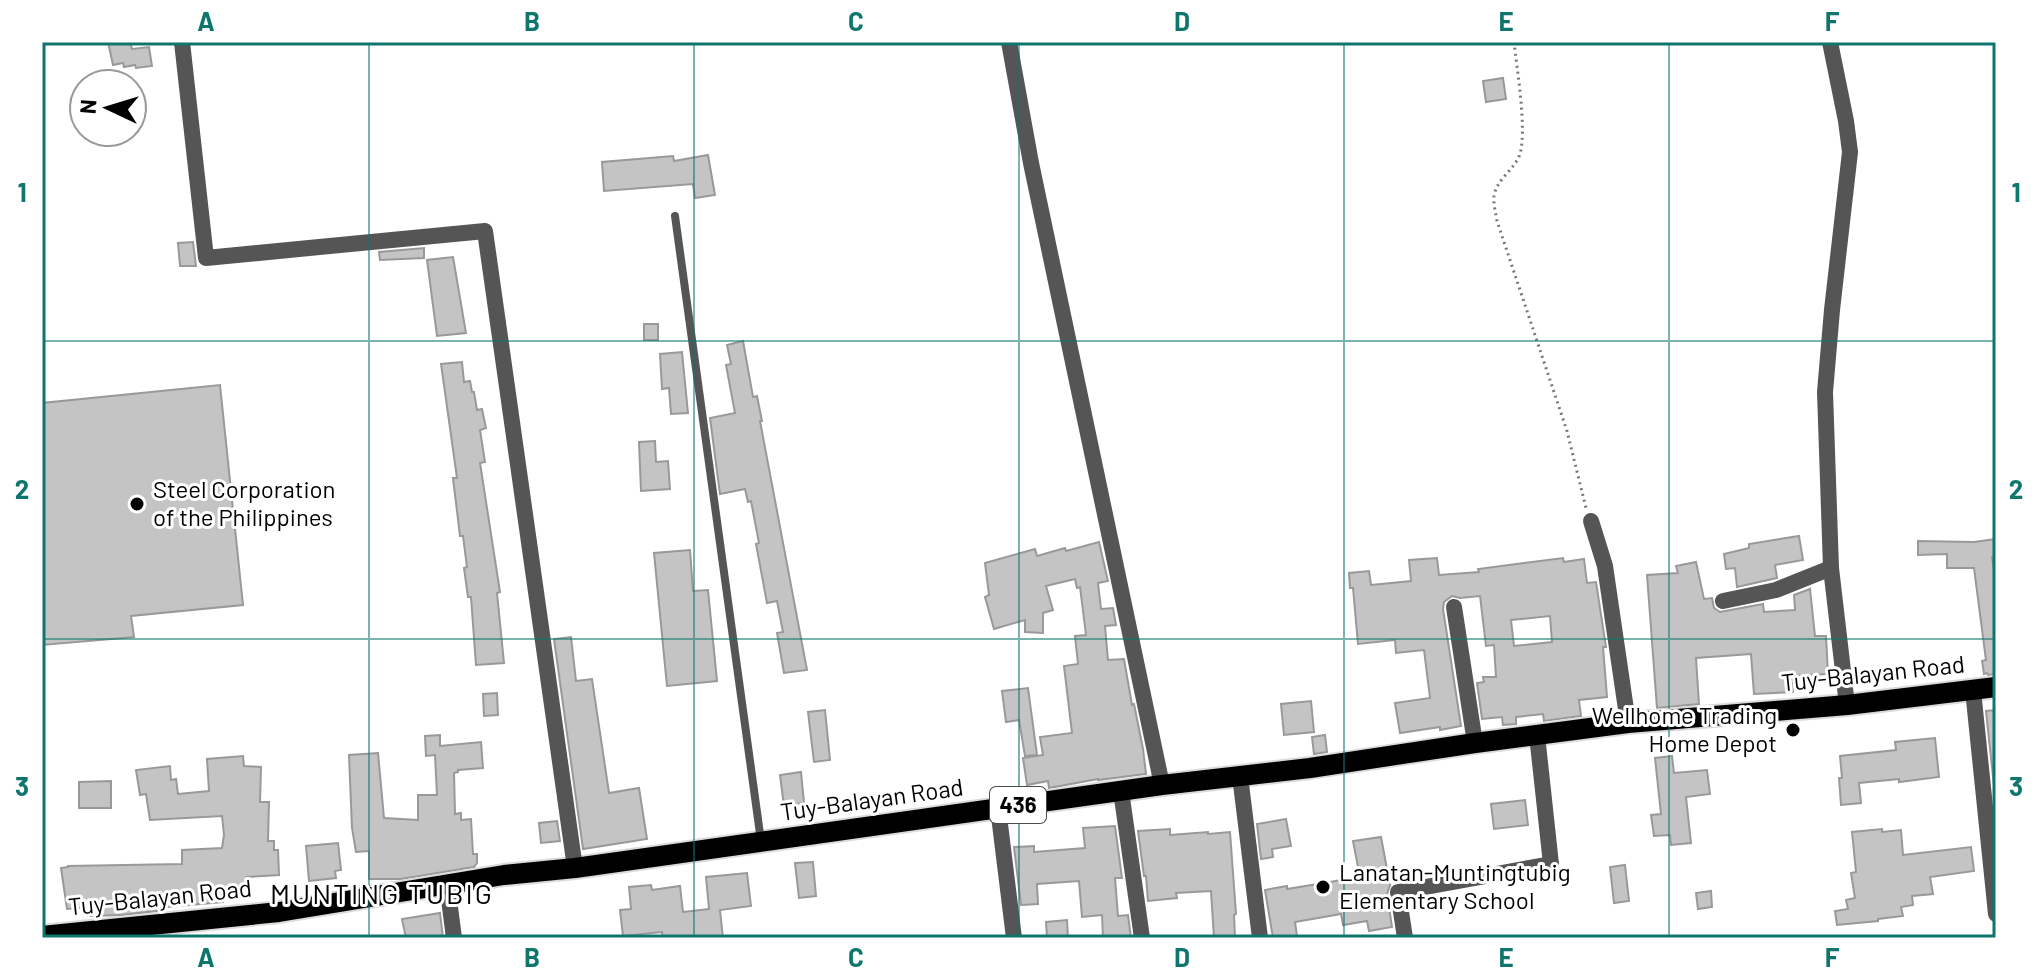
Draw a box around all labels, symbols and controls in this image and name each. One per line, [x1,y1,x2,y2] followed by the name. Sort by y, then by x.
[197,5,215,36] text: A
[524,5,540,36] text: B
[848,5,864,36] text: C
[1174,5,1190,36] text: D
[1498,5,1514,36] text: E
[1825,5,1840,36] text: F
[68,68,148,148] north arrow
[74,98,101,115] text: N
[17,176,27,207] text: 1
[2011,176,2021,207] text: 1
[15,473,29,504] text: 2
[2009,473,2023,504] text: 2
[153,474,336,531] place label: Steel Corporation of the Philippines
[128,495,146,513] marker: Steel Corporation of the Philippines
[1780,648,1966,697] street label: Tuy-Balayan Road
[1592,700,1777,757] place label: Wellhome Trading Home Depot
[1784,721,1802,739] marker: Wellhome Trading Home Depot
[15,770,29,801] text: 3
[2009,770,2023,801] text: 3
[779,771,965,826] street label: Tuy-Balayan Road
[990,787,1046,823] road number: 436
[1339,857,1570,914] place label: Lanatan-Muntingtubig Elementary School
[67,872,253,921] street label: Tuy-Balayan Road
[270,876,494,910] district label: MUNTING TUBIG
[1314,878,1332,896] marker: Lanatan-Muntingtubig Elementary School
[197,941,215,972] text: A
[524,941,540,972] text: B
[848,941,864,972] text: C
[1174,941,1190,972] text: D
[1498,941,1514,972] text: E
[1825,941,1840,972] text: F

